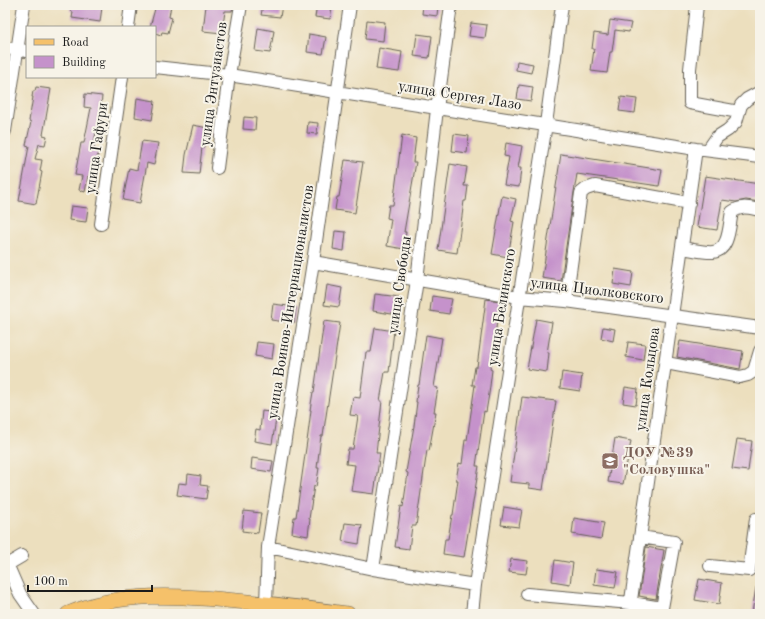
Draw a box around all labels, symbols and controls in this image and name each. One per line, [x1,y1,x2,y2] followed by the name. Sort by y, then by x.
[198,21,231,147] street label: улица Энтузиастов
[26,26,156,78] legend
[62,37,89,49] text: Road
[62,57,106,69] text: Building
[397,79,523,114] street label: улица Сергея Лазо
[84,101,111,195] street label: улица Гафури
[266,184,317,421] street label: улица Воинов-Интернационалистов
[386,235,415,335] street label: улица Свободы
[486,247,519,367] street label: улица Белинского
[529,276,664,307] street label: улица Циолковского
[634,326,663,432] street label: улица Кольцова
[623,446,710,478] place label: ДОУ №39 "Соловушка"
[600,451,620,471] school or university icon: ДОУ №39 "Соловушка"
[28,567,152,593] scale bar
[34,576,68,588] text: 100 m

